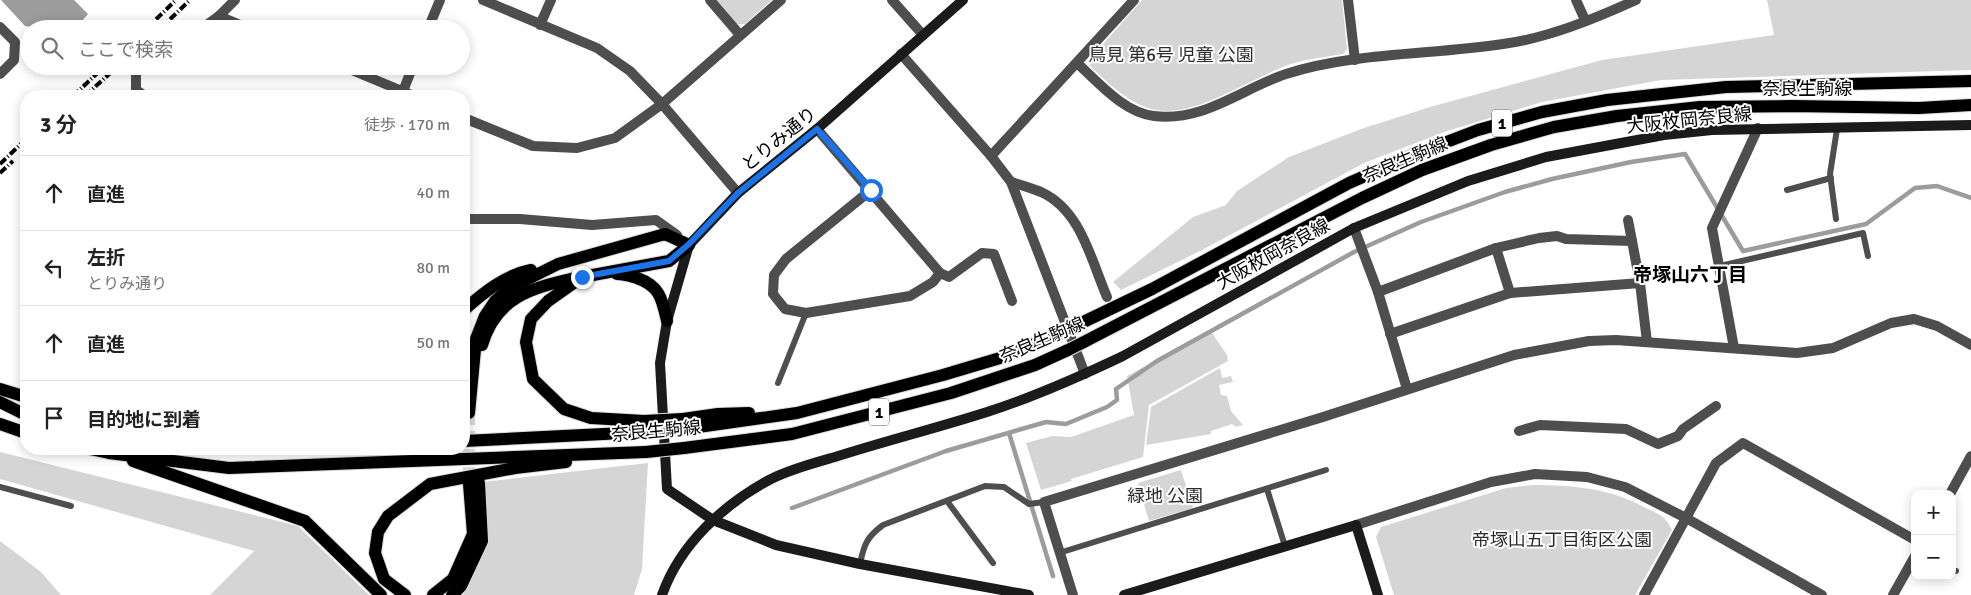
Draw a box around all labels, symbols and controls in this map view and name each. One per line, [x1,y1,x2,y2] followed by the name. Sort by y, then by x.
[20,20,470,75] search box
[38,34,66,62] icon: search
[78,38,173,62] text: ここで検索
[1088,44,1254,66] park label: 鳥見 第6号 児童 公園
[1762,78,1852,100] street label: 奈良生駒線
[737,102,821,176] street label: とりみ通り
[1625,102,1753,138] street label: 大阪枚岡奈良線
[1492,110,1512,136] road number: 1
[40,112,77,138] text: 3 分
[364,115,450,135] text: 徒歩 · 170 m
[1359,132,1451,188] street label: 奈良生駒線
[40,179,68,207] icon: ahead
[860,179,883,202] route start
[87,183,125,207] text: 直進
[416,183,450,203] text: 40 m
[1213,214,1333,294] street label: 大阪枚岡奈良線
[87,246,125,270] text: 左折
[40,254,68,282] icon: left
[416,258,450,278] text: 80 m
[1633,263,1747,287] district label: 帝塚山六丁目
[571,266,594,289] route end
[87,274,167,294] text: とりみ通り
[996,312,1088,368] street label: 奈良生駒線
[40,329,68,357] icon: ahead
[87,333,125,357] text: 直進
[416,333,450,353] text: 50 m
[869,398,889,426] road number: 1
[40,404,68,432] icon: arrive
[87,408,201,432] text: 目的地に到着
[610,416,702,446] street label: 奈良生駒線
[1127,485,1203,507] park label: 緑地 公園
[1911,490,1956,580] map controls
[1911,490,1956,535] button: +
[1472,529,1652,551] park label: 帝塚山五丁目街区公園
[1911,535,1956,580] button: −

